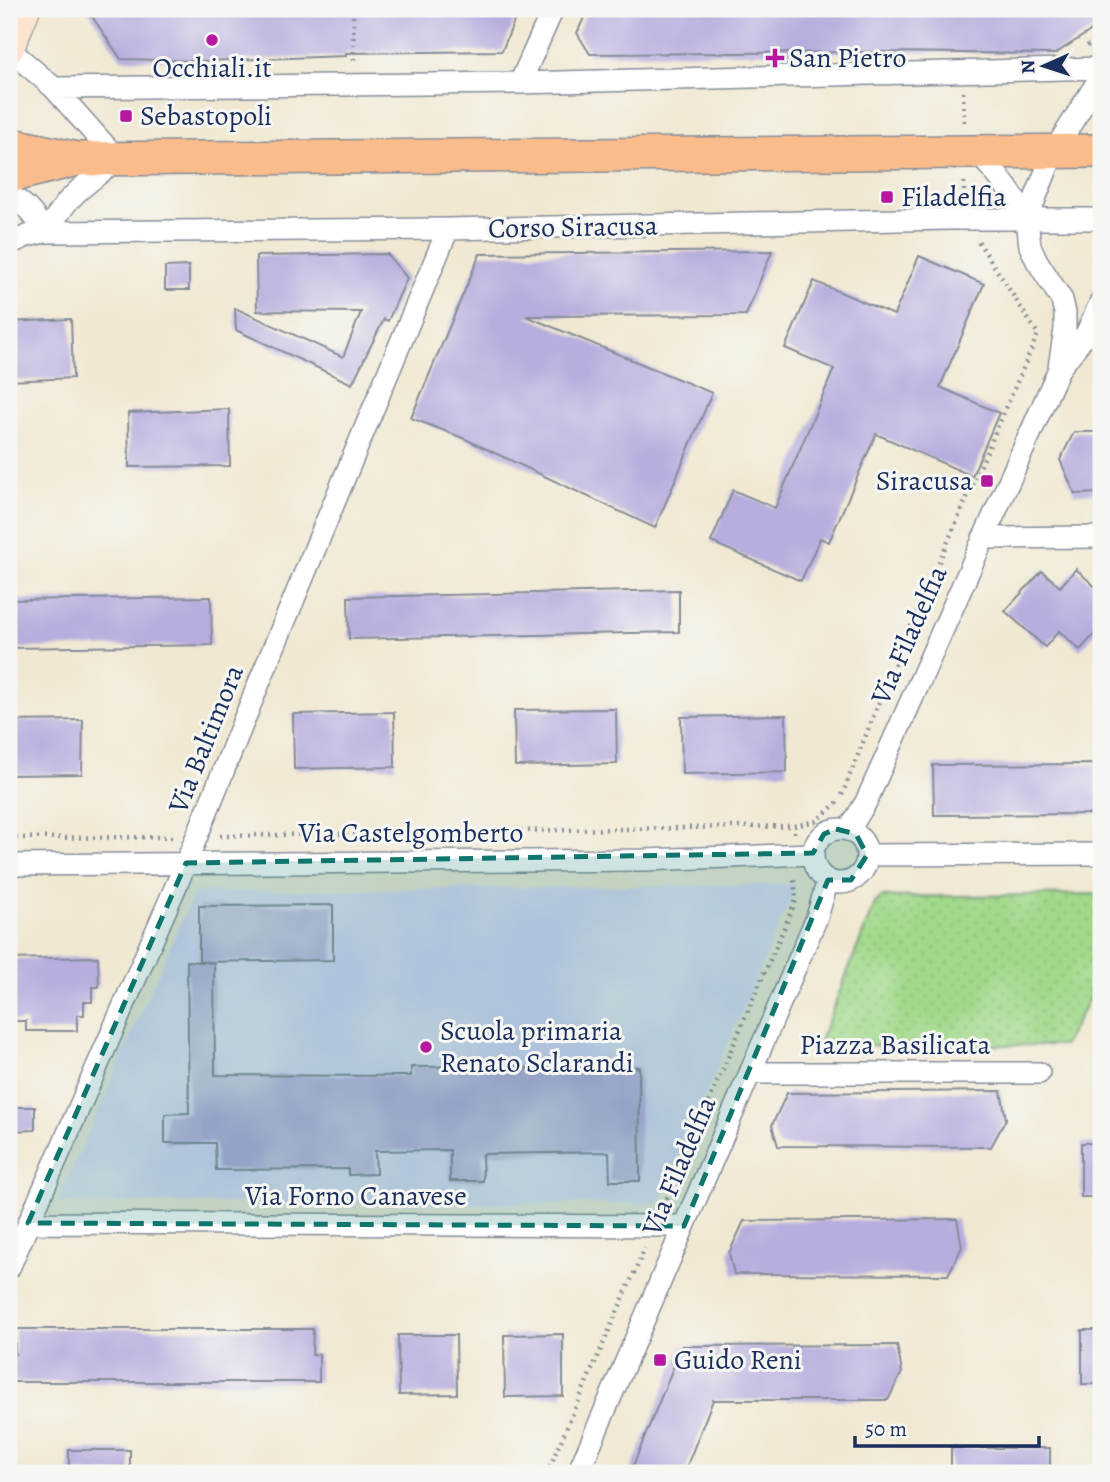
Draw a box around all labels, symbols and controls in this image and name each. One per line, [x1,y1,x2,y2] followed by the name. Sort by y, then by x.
[204,32,220,48] marker: Occhiali.it
[1009,32,1078,102] north arrow
[789,39,906,77] place label: San Pietro
[152,49,272,87] place label: Occhiali.it
[767,50,783,66] marker: San Pietro
[1015,59,1041,74] text: N
[140,97,272,135] place label: Sebastopoli
[118,108,134,124] marker: Sebastopoli
[901,178,1006,216] place label: Filadelfia
[879,189,895,205] marker: Filadelfia
[488,207,658,247] street label: Corso Siracusa
[876,462,973,500] place label: Siracusa
[979,473,995,489] marker: Siracusa
[861,560,956,711] street label: Via Filadelfia
[159,659,253,820] street label: Via Baltimora
[298,814,523,852] street label: Via Castelgomberto
[440,1012,634,1082] place label: Scuola primaria Renato Sclarandi
[799,1026,991,1064] street label: Piazza Basilicata
[418,1039,434,1055] marker: Scuola primaria Renato Sclarandi
[632,1091,725,1242] street label: Via Filadelfia
[244,1177,467,1215] street label: Via Forno Canavese
[674,1341,802,1379] place label: Guido Reni
[652,1352,668,1368] marker: Guido Reni
[855,1405,1038,1449] scale bar
[865,1415,907,1443] text: 50 m

